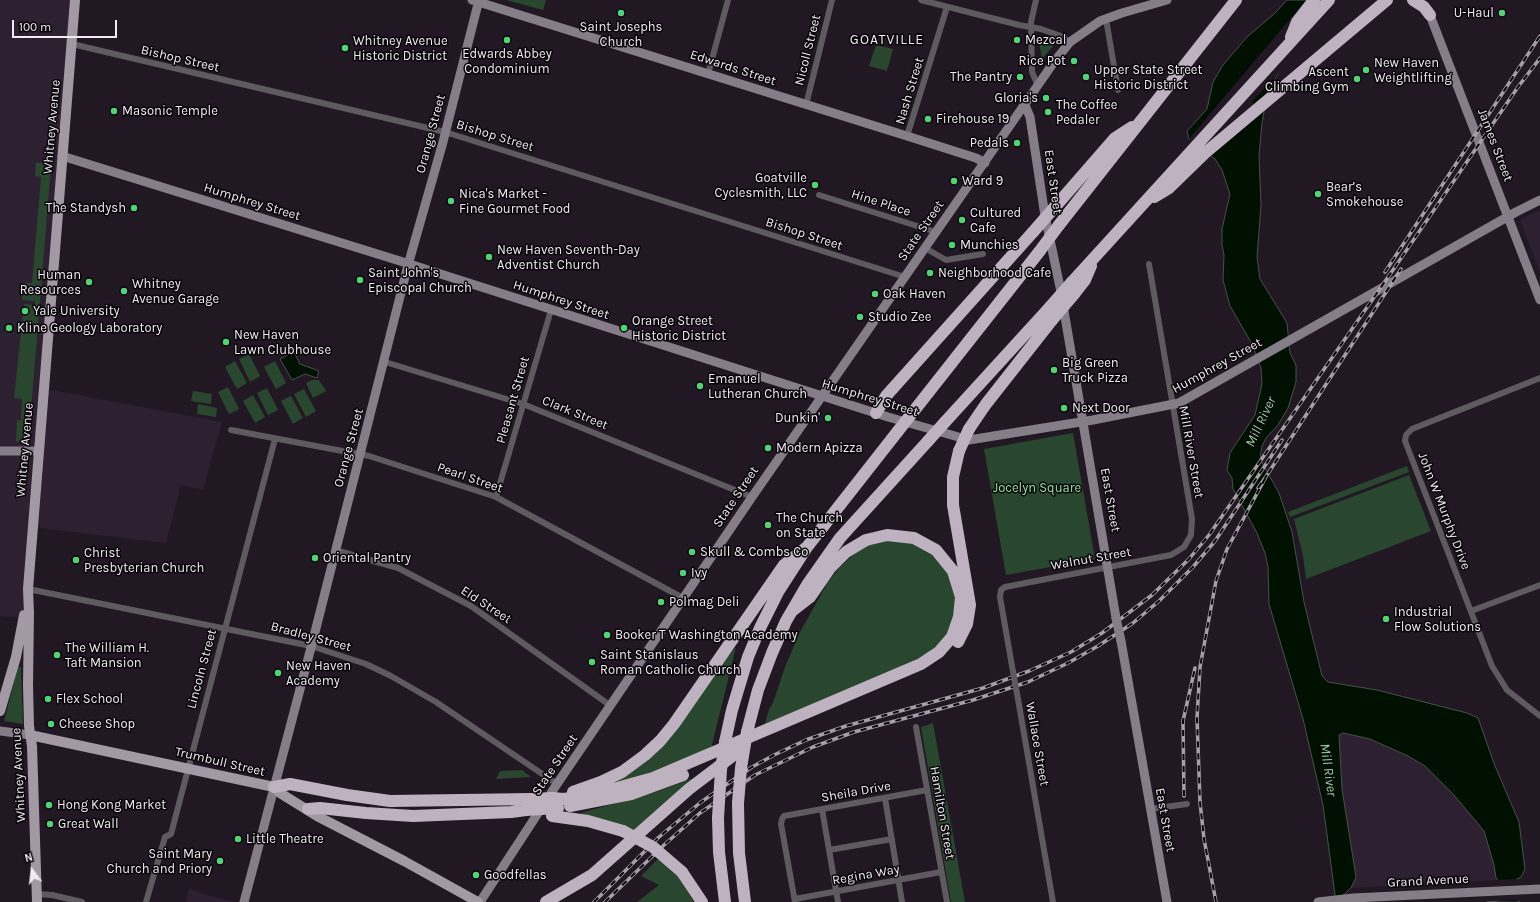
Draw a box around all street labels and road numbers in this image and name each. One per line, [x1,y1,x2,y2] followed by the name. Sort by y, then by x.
[792,13,824,87] street label: Nicoll Street
[139,42,221,76] street label: Bishop Street
[688,47,778,89] street label: Edwards Street
[892,55,928,127] street label: Nash Street
[40,79,64,175] street label: Whitney Avenue
[413,93,449,175] street label: Orange Street
[1474,106,1516,184] street label: James Street
[454,117,536,155] street label: Bishop Street
[1041,149,1065,215] street label: East Street
[202,180,302,224] street label: Humphrey Street
[849,186,913,220] street label: Hine Place
[894,198,948,264] street label: State Street
[763,214,845,254] street label: Bishop Street
[511,277,611,323] street label: Humphrey Street
[1169,335,1265,397] street label: Humphrey Street
[493,355,533,445] street label: Pleasant Street
[820,376,920,420] street label: Humphrey Street
[540,393,610,433] street label: Clark Street
[13,402,37,498] street label: Whitney Avenue
[1175,404,1207,500] street label: Mill River Street
[331,407,367,489] street label: Orange Street
[1414,450,1474,572] street label: John W Murphy Drive
[435,460,505,496] street label: Pearl Street
[710,464,762,530] street label: State Street
[1097,467,1123,533] street label: East Street
[1050,544,1132,574] street label: Walnut Street
[458,583,514,627] street label: Eld Street
[269,619,353,655] street label: Bradley Street
[184,627,220,711] street label: Lincoln Street
[1022,701,1052,787] street label: Wallace Street
[9,727,29,823] street label: Whitney Avenue
[529,732,581,798] street label: State Street
[173,744,267,780] street label: Trumbull Street
[926,765,958,861] street label: Hamilton Street
[820,778,892,806] street label: Sheila Drive
[1152,787,1178,853] street label: East Street
[831,861,901,889] street label: Regina Way
[1387,871,1469,891] street label: Grand Avenue

